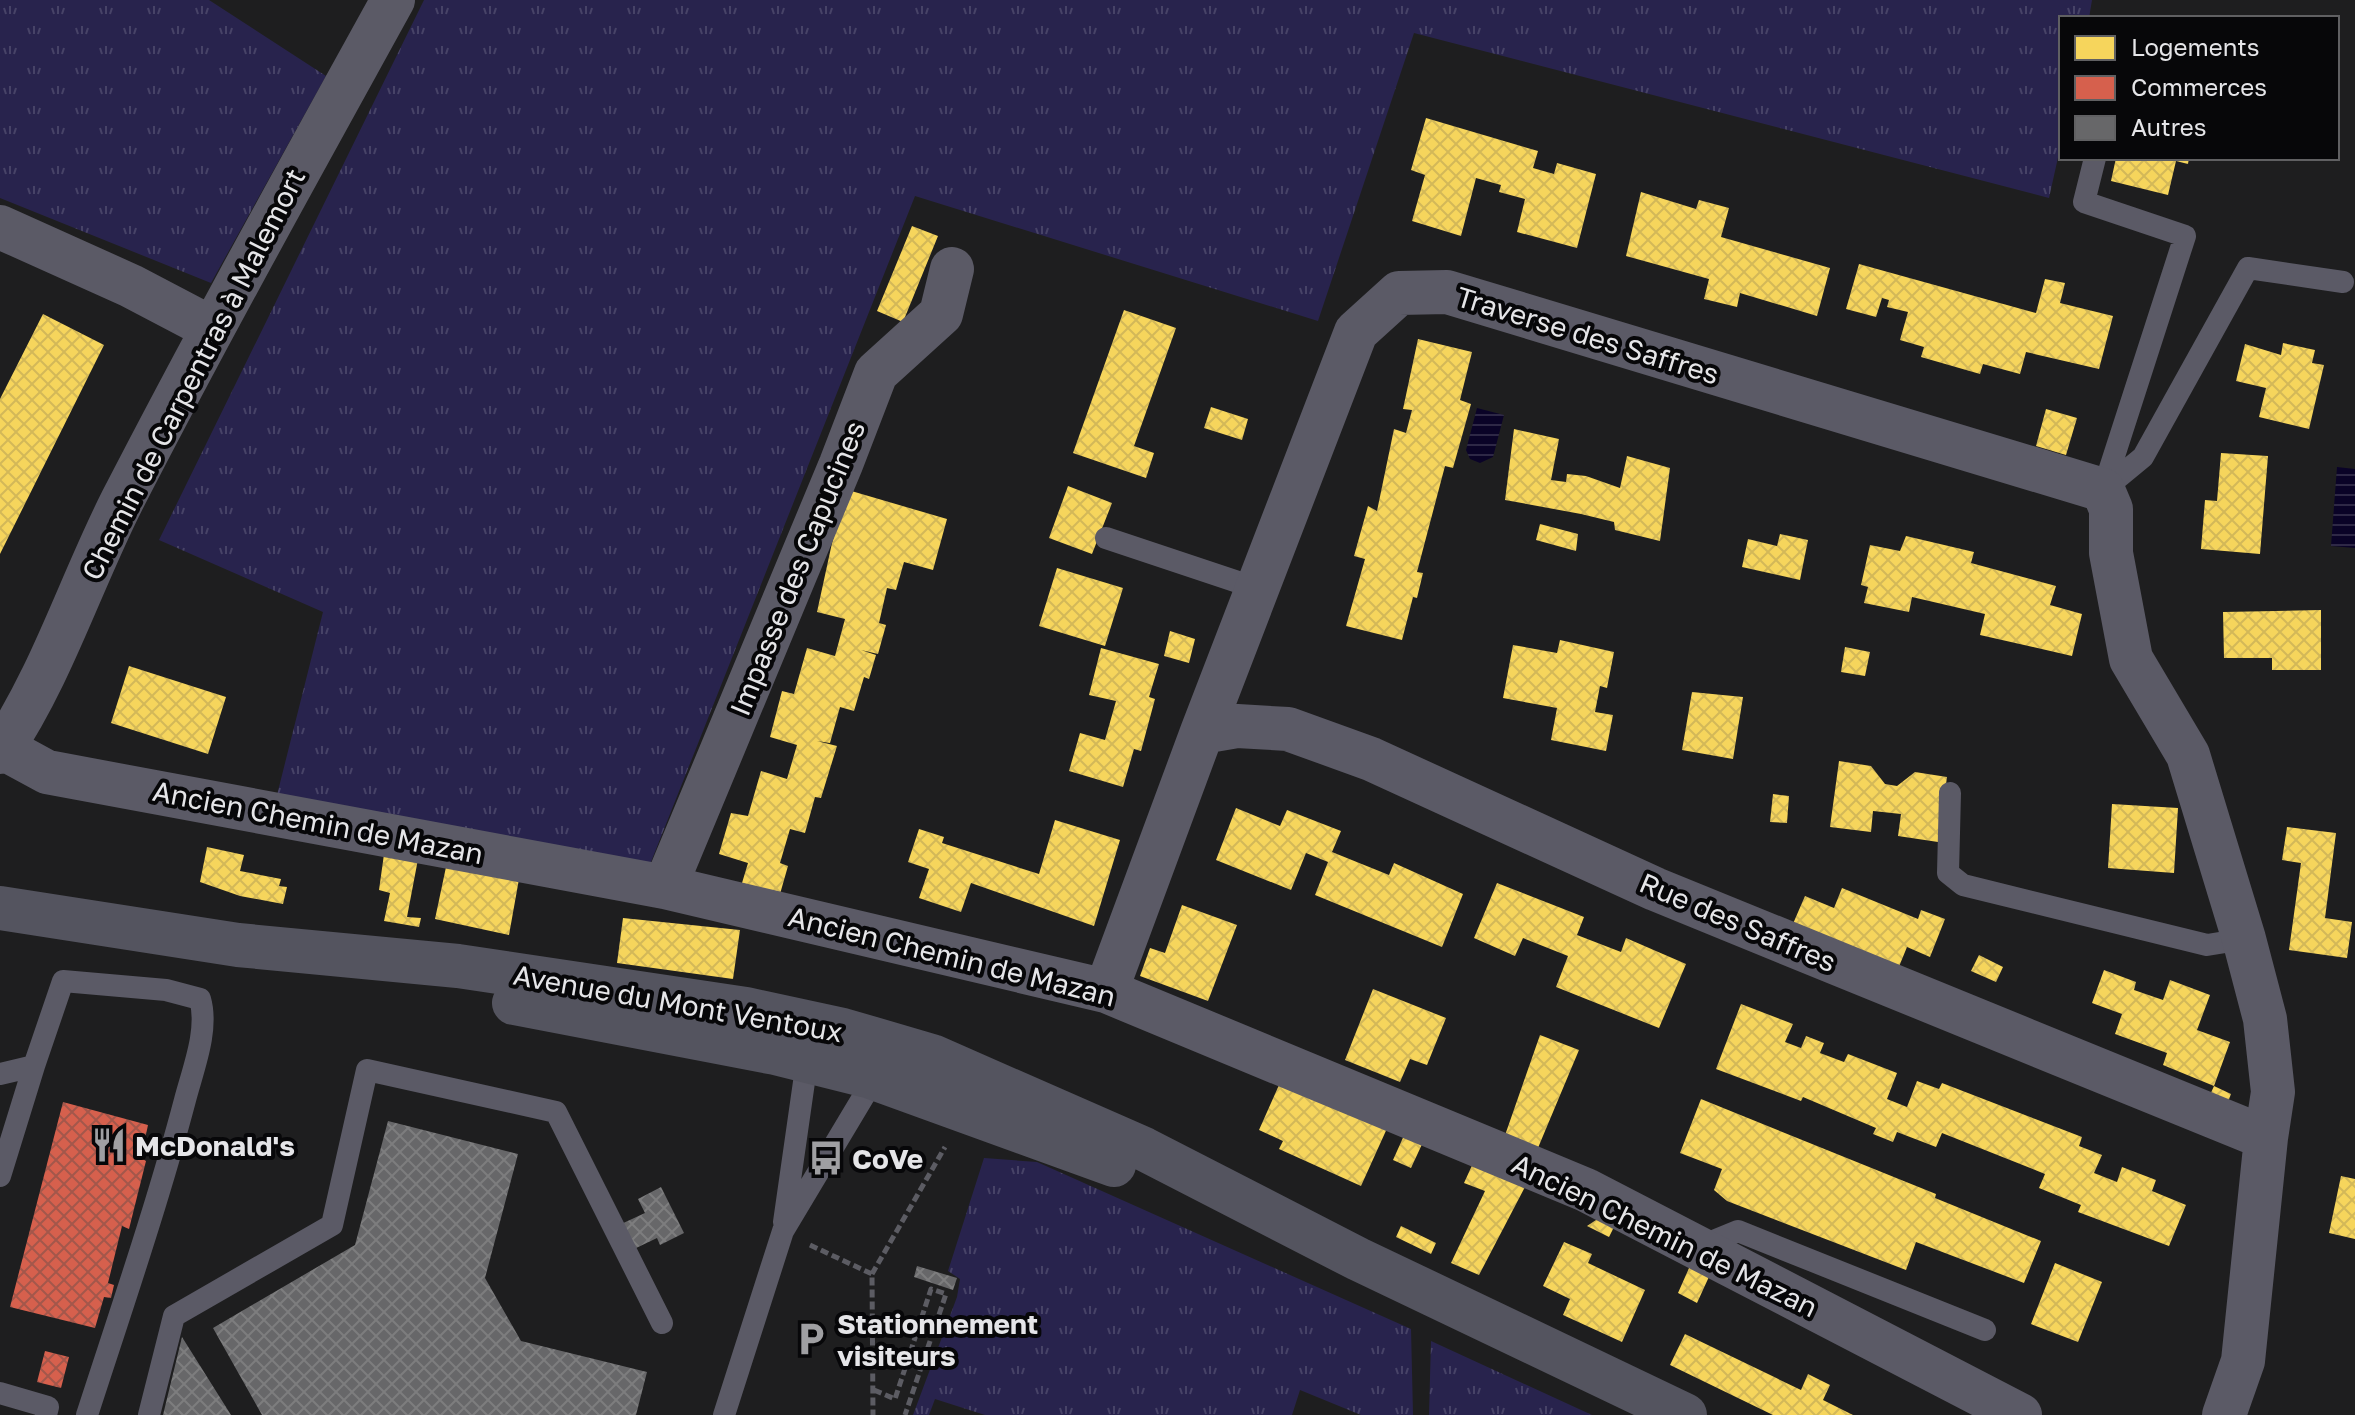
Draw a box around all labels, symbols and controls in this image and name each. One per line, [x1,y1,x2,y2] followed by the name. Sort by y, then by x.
[2059,16,2339,160] legend
[2131,32,2260,61] text: Logements
[2131,72,2267,101] text: Commerces
[2131,112,2206,141] text: Autres
[75,163,311,585] street label: Chemin de Carpentras à Malemort
[1453,279,1723,391] street label: Traverse des Saffres
[723,416,871,720] street label: Impasse des Capucines
[150,774,486,870] street label: Ancien Chemin de Mazan
[1635,866,1841,978] street label: Rue des Saffres
[785,899,1119,1013] street label: Ancien Chemin de Mazan
[511,958,845,1048] street label: Avenue du Mont Ventoux
[90,1126,128,1164] restaurant icon: McDonald's
[135,1129,295,1162] place label: McDonald's
[807,1139,845,1177] bus stop icon: CoVe
[852,1142,923,1175] place label: CoVe
[1507,1147,1823,1323] street label: Ancien Chemin de Mazan
[837,1307,1038,1372] place label: Stationnement visiteurs
[792,1320,830,1358] parking icon: Stationnement visiteurs

